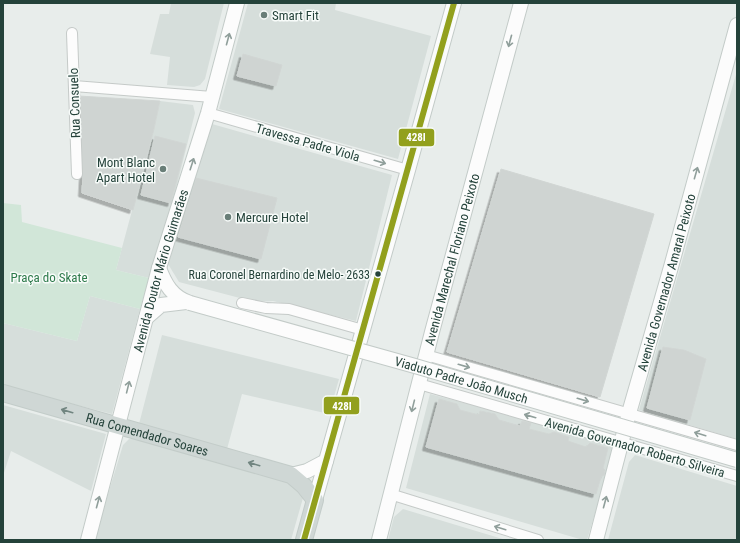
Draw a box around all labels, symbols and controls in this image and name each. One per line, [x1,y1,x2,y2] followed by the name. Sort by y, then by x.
[272,8,319,23] place label: Smart Fit
[259,10,269,20] marker: Smart Fit
[225,33,232,46] one-way arrow
[506,34,514,47] one-way arrow
[66,68,83,138] street label: Rua Consuelo
[254,120,362,165] street label: Travessa Padre Viola
[398,128,435,147] line badge: 428I
[406,131,426,144] text: 428I
[96,155,155,185] place label: Mont Blanc Apart Hotel
[189,158,196,171] one-way arrow
[373,159,386,166] one-way arrow
[158,164,168,174] marker: Mont Blanc Apart Hotel
[693,167,700,180] one-way arrow
[422,172,483,347] street label: Avenida Marechal Floriano Peixoto
[130,187,191,354] street label: Avenida Doutor Mário Guimarães
[634,192,699,373] street label: Avenida Governador Amaral Peixoto
[236,210,308,225] place label: Mercure Hotel
[223,212,233,222] marker: Mercure Hotel
[189,268,370,282] place label: Rua Coronel Bernardino de Melo- 2633
[373,269,383,279] marker: Rua Coronel Bernardino de Melo- 2633
[10,270,88,285] park label: Praça do Skate
[393,354,530,407] street label: Viaduto Padre João Musch
[457,363,470,370] one-way arrow
[124,381,132,394] one-way arrow
[323,396,360,415] line badge: 428I
[576,397,589,404] one-way arrow
[409,399,416,412] one-way arrow
[332,400,352,413] text: 428I
[61,407,74,414] one-way arrow
[84,410,210,459] street label: Rua Comendador Soares
[524,412,537,419] one-way arrow
[543,415,727,480] street label: Avenida Governador Roberto Silveira
[693,430,706,437] one-way arrow
[248,460,261,467] one-way arrow
[95,496,102,509] one-way arrow
[602,496,610,509] one-way arrow
[494,524,507,531] one-way arrow

